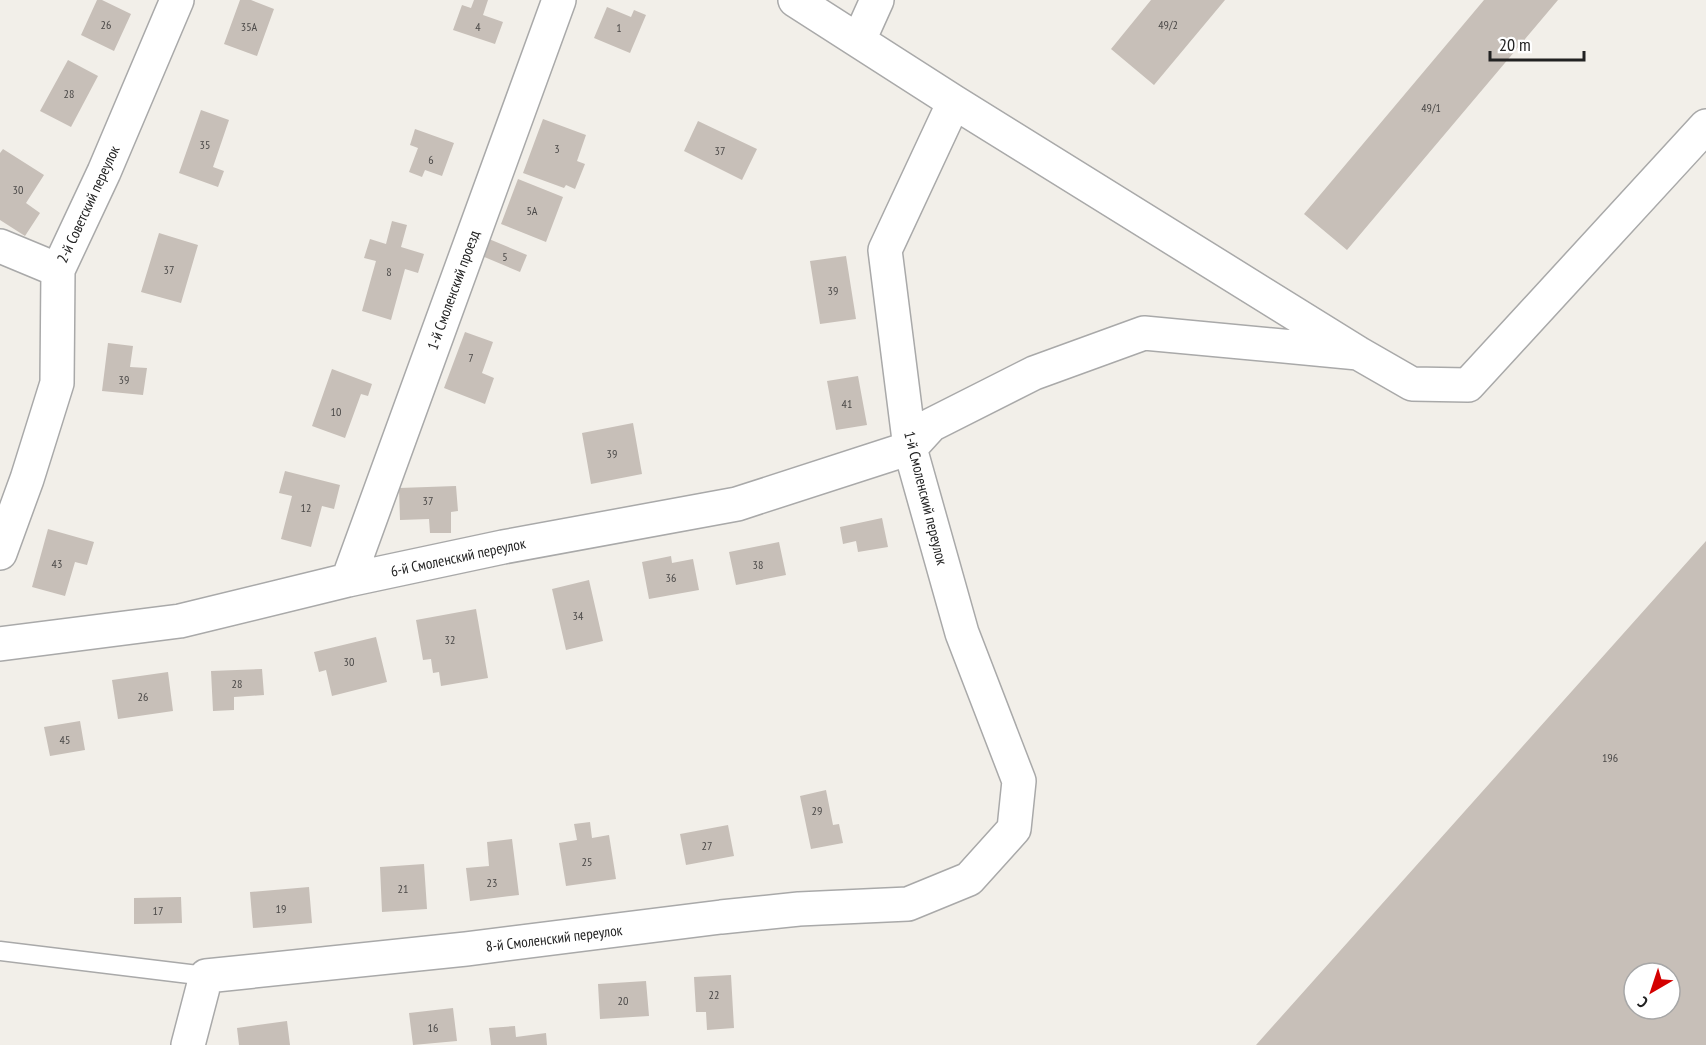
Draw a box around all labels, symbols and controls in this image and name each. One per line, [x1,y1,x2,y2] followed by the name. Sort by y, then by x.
[101,17,111,32] house number: 26
[1158,17,1178,32] house number: 49/2
[241,19,258,34] house number: 35А
[475,19,481,34] house number: 4
[616,20,622,35] house number: 1
[1490,24,1584,62] scale bar
[1499,33,1531,56] text: 20 m
[64,86,74,101] house number: 28
[1421,100,1441,115] house number: 49/1
[200,137,210,152] house number: 35
[554,141,560,156] house number: 3
[53,142,124,266] street label: 2-й Советский переулок
[715,143,725,158] house number: 37
[428,152,434,167] house number: 6
[13,182,23,197] house number: 30
[526,203,538,218] house number: 5А
[423,227,484,352] street label: 1-й Смоленский проезд
[502,249,508,264] house number: 5
[164,262,174,277] house number: 37
[386,264,392,279] house number: 8
[828,283,838,298] house number: 39
[468,350,474,365] house number: 7
[119,372,129,387] house number: 39
[842,396,852,411] house number: 41
[331,404,341,419] house number: 10
[900,429,952,567] street label: 1-й Смоленский переулок
[607,446,617,461] house number: 39
[423,493,433,508] house number: 37
[301,500,311,515] house number: 12
[389,533,527,581] street label: 6-й Смоленский переулок
[52,556,62,571] house number: 43
[753,557,763,572] house number: 38
[666,570,676,585] house number: 36
[573,608,584,623] house number: 34
[445,632,455,647] house number: 32
[344,654,354,669] house number: 30
[232,676,242,691] house number: 28
[138,689,148,704] house number: 26
[60,732,70,747] house number: 45
[1602,750,1618,765] house number: 196
[812,803,822,818] house number: 29
[702,838,712,853] house number: 27
[582,854,592,869] house number: 25
[487,875,497,890] house number: 23
[398,881,408,896] house number: 21
[276,901,286,916] house number: 19
[153,903,163,918] house number: 17
[485,920,624,956] street label: 8-й Смоленский переулок
[1622,961,1682,1021] north arrow
[709,987,719,1002] house number: 22
[1633,992,1652,1013] text: С
[618,993,628,1008] house number: 20
[428,1020,438,1035] house number: 16

